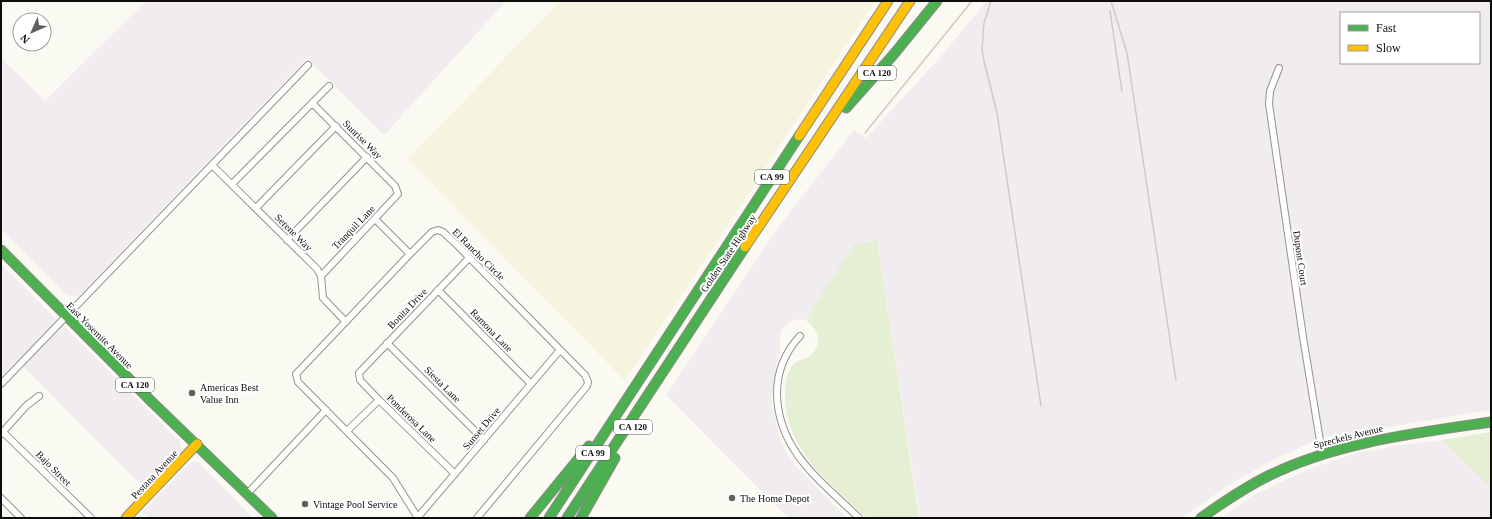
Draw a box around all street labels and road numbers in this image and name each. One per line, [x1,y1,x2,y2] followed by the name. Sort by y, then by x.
[858,66,896,80] road number: CA 120
[341,118,384,161] street label: Sunrise Way
[755,170,789,184] road number: CA 99
[330,203,377,252] street label: Tranquil Lane
[273,212,314,253] street label: Serene Way
[698,212,758,294] street label: Golden State Highway
[450,226,507,283] street label: El Rancho Circle
[1291,230,1310,286] street label: Dupont Court
[385,285,430,331] street label: Bonita Drive
[64,300,135,371] street label: East Yosemite Avenue
[468,306,515,355] street label: Ramona Lane
[422,364,463,405] street label: Siesta Lane
[116,378,154,392] road number: CA 120
[385,392,439,445] street label: Ponderosa Lane
[460,404,503,452] street label: Sunset Drive
[614,420,652,434] road number: CA 120
[1312,422,1385,450] street label: Spreckels Avenue
[576,446,610,460] road number: CA 99
[129,447,180,501] street label: Pestana Avenue
[34,449,73,488] street label: Bajo Street

